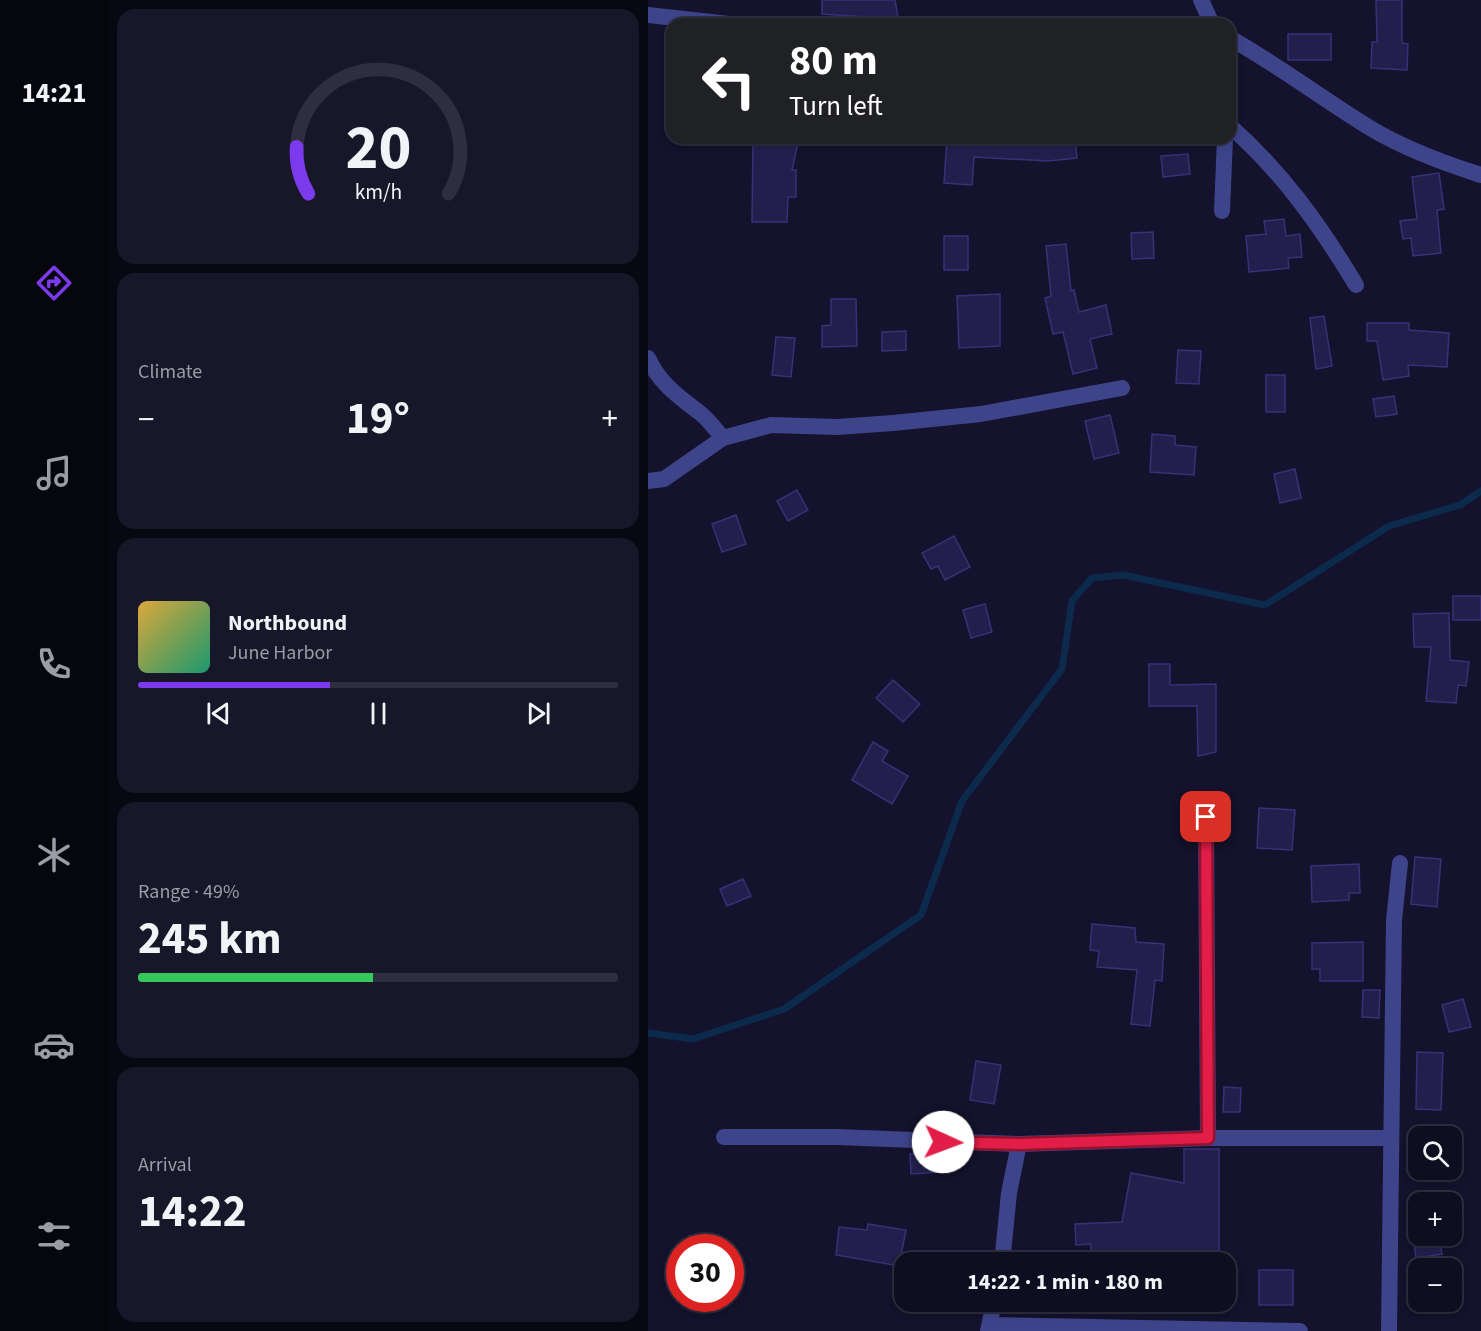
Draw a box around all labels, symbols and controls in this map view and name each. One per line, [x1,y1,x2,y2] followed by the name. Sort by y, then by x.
[789,31,878,91] text: 80 m
[690,42,768,120] icon: left
[21,74,87,113] text: 14:21
[789,87,883,126] text: Turn left
[345,104,411,193] text: 20
[354,177,402,208] text: km/h
[33,262,75,304] icon: directions
[138,358,202,386] text: Climate
[346,387,410,451] text: 19°
[138,396,154,443] text: −
[602,396,618,443] text: +
[33,452,75,494] icon: music
[228,607,347,639] text: Northbound
[228,639,332,667] text: June Harbor
[33,643,75,685] icon: phone
[202,697,235,730] icon: previous
[362,697,395,730] icon: pause
[522,697,555,730] icon: next
[1180,791,1231,842] pin
[1189,800,1222,833] icon: arrive
[33,834,75,876] icon: climate
[138,878,239,906] text: Range · 49%
[138,907,282,971] text: 245 km
[33,1024,75,1066] icon: car
[911,1110,975,1174] position arrow
[1408,1126,1462,1312] map controls
[1408,1126,1462,1180] button: search
[138,1151,192,1179] text: Arrival
[138,1180,247,1244] text: 14:22
[1408,1192,1462,1246] button: +
[33,1215,75,1257] icon: filters
[666,1234,744,1312] speed limit sign: 30
[1408,1258,1462,1312] button: −
[967,1266,1163,1298] text: 14:22 · 1 min · 180 m

